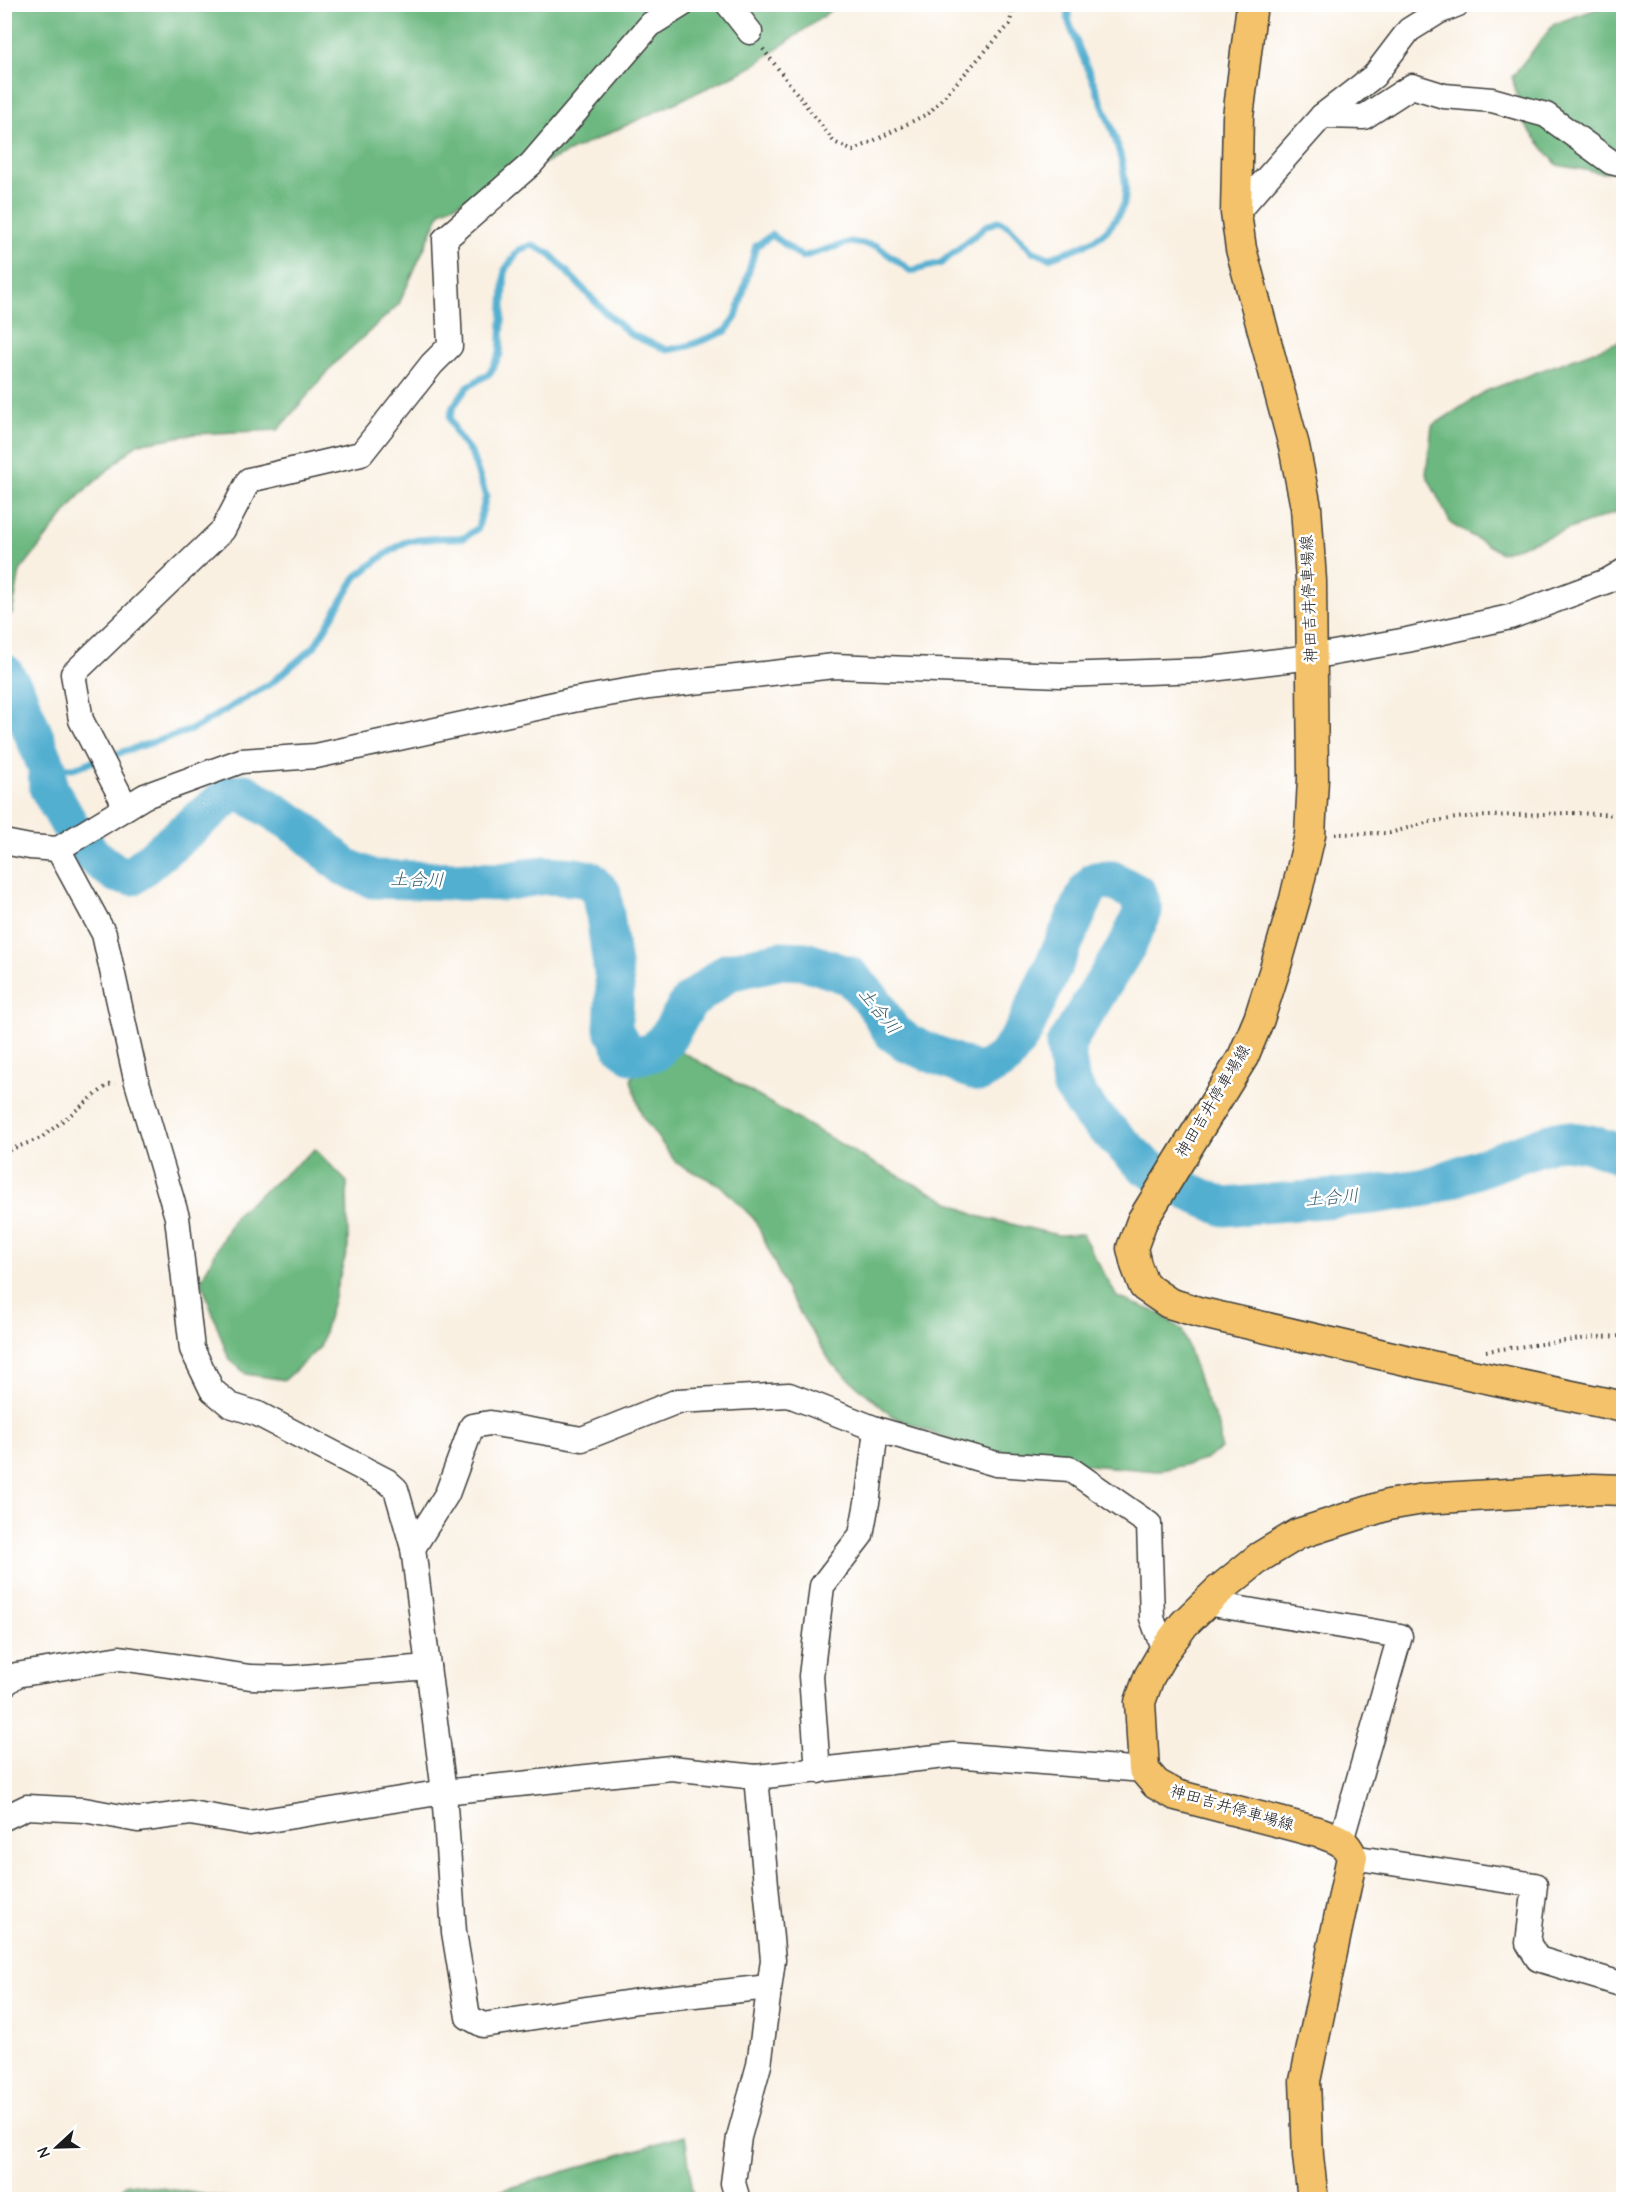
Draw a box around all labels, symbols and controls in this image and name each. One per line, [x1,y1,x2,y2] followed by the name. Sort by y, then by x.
[1298,535,1320,663] street label: 神田吉井停車場線
[390,869,444,891] water label: 土合川
[854,983,904,1039] water label: 土合川
[1172,1041,1254,1161] street label: 神田吉井停車場線
[1304,1185,1360,1211] water label: 土合川
[1168,1782,1296,1834] street label: 神田吉井停車場線
[27,2117,87,2177] north arrow
[34,2144,54,2160] text: N

